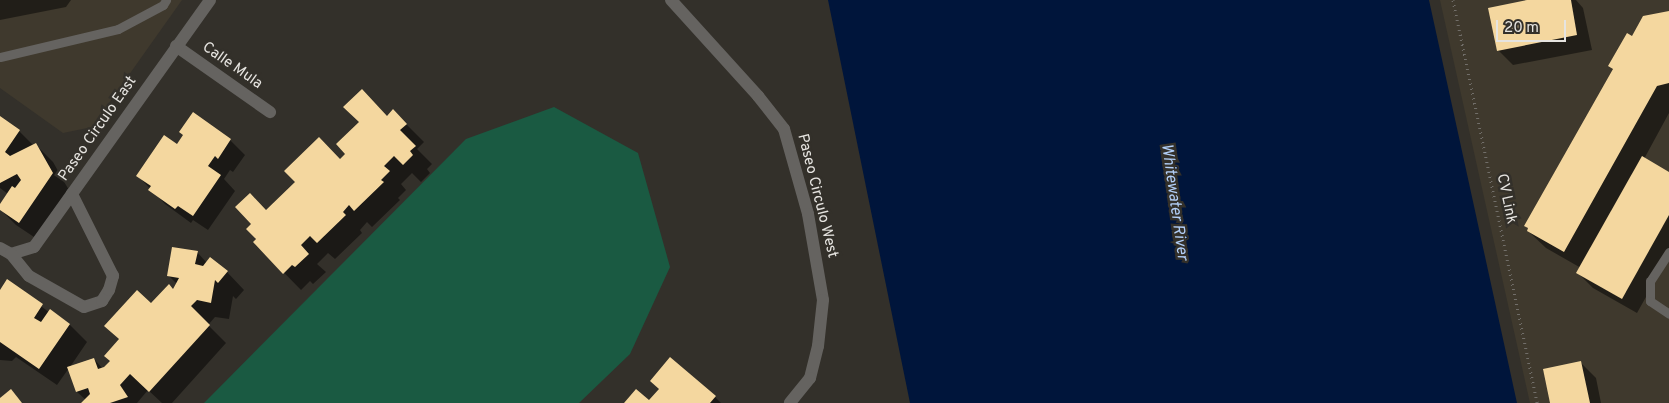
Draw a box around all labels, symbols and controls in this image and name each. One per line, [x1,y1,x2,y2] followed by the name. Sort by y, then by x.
[1499,10,1569,42] scale bar
[1504,19,1539,38] text: 20 m
[198,39,266,93] street label: Calle Mula
[55,73,141,185] street label: Paseo Circulo East
[793,132,841,260] street label: Paseo Circulo West
[1156,142,1192,262] water label: Whitewater River
[1492,172,1520,226] street label: CV Link

